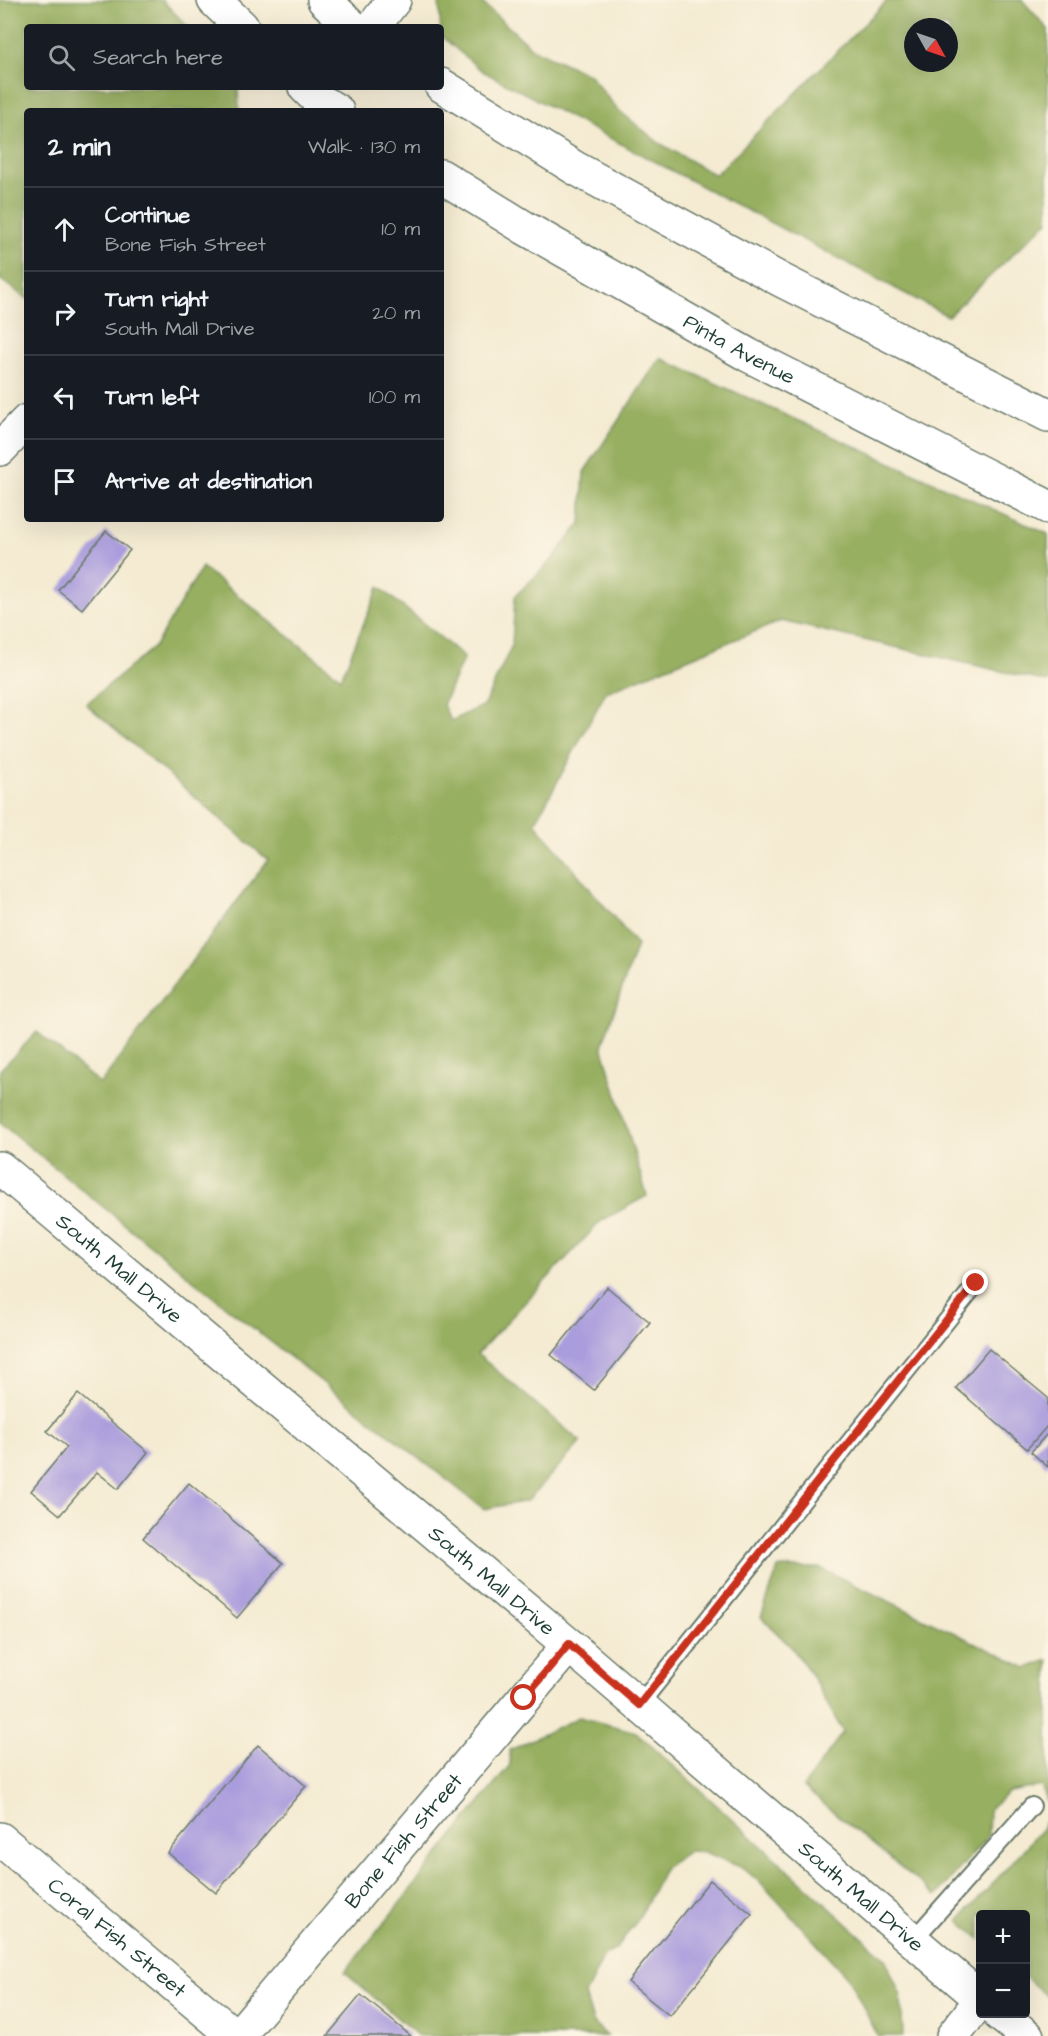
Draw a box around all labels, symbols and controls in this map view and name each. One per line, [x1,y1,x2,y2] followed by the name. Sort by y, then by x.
[904,18,958,72] north arrow
[24,24,444,90] search box
[45,41,78,74] icon: search
[93,42,223,73] text: Search here
[48,129,110,165] text: 2 min
[308,133,420,161] text: Walk · 130 m
[105,200,190,231] text: Continue
[48,213,81,246] icon: ahead
[381,215,420,243] text: 10 m
[105,231,266,259] text: Bone Fish Street
[105,284,208,315] text: Turn right
[48,297,81,330] icon: right
[372,299,420,327] text: 20 m
[678,307,800,391] street label: Pinta Avenue
[105,315,255,343] text: South Mall Drive
[48,381,81,414] icon: left
[105,382,199,413] text: Turn left
[369,383,420,411] text: 100 m
[48,465,81,498] icon: arrive
[105,466,312,497] text: Arrive at destination
[50,1207,189,1330] street label: South Mall Drive
[962,1269,988,1295] route end
[422,1519,561,1642] street label: South Mall Drive
[510,1684,536,1710] route start
[338,1767,470,1915] street label: Bone Fish Street
[792,1834,930,1959] street label: South Mall Drive
[41,1871,193,2005] street label: Coral Fish Street
[976,1910,1030,2018] map controls
[976,1910,1030,1964] button: +
[976,1964,1030,2018] button: −

